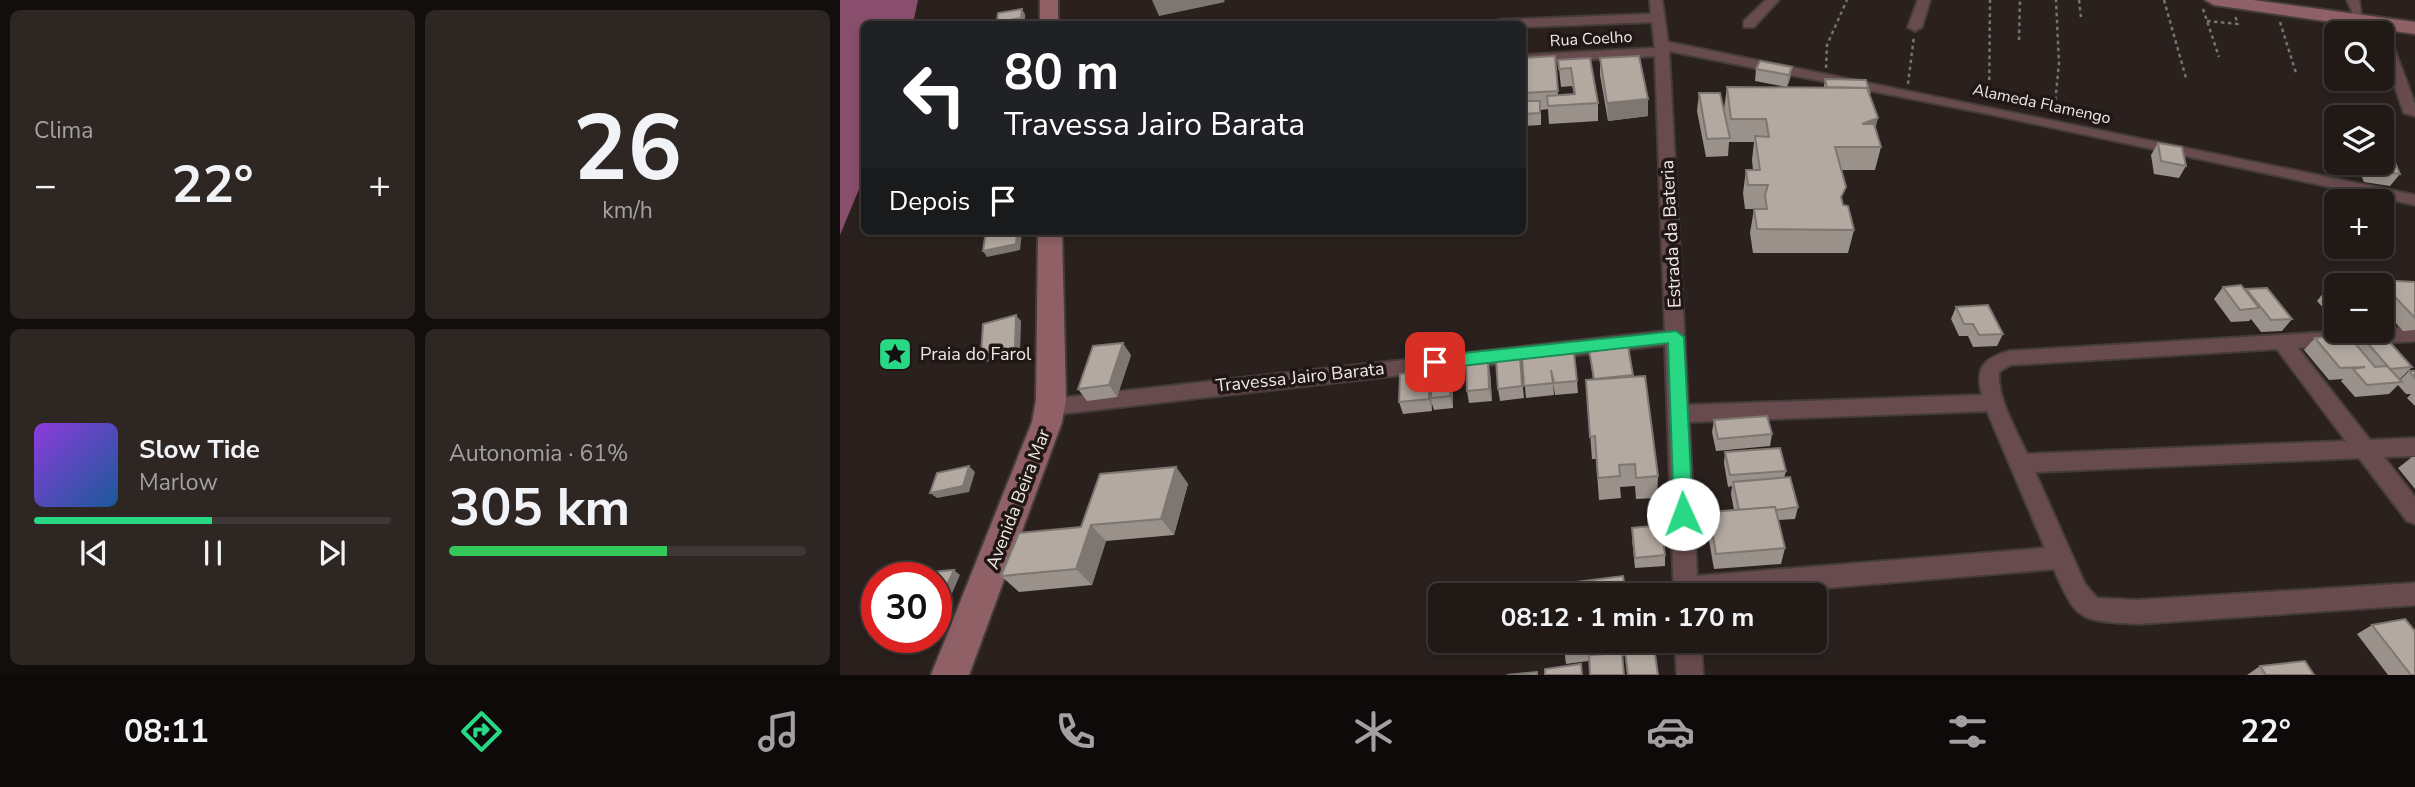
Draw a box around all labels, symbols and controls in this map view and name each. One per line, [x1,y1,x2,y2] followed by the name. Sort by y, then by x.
[2324,21,2394,343] map controls
[2324,21,2394,91] button: search
[1549,26,1633,52] street label: Rua Coelho
[1004,39,1119,106] text: 80 m
[889,49,980,140] icon: left
[1971,79,2113,129] street label: Alameda Flamengo
[573,87,682,211] text: 26
[1004,103,1305,146] text: Travessa Jairo Barata
[2324,105,2394,175] button: layers
[34,115,94,146] text: Clima
[171,149,254,220] text: 22°
[1655,159,1687,309] street label: Estrada da Bateria
[34,160,57,211] text: −
[368,160,391,211] text: +
[984,182,1022,220] icon: arrive
[889,184,970,219] text: Depois
[2324,189,2394,259] button: +
[602,195,653,226] text: km/h
[2324,273,2394,343] button: −
[1405,332,1465,392] pin
[876,335,914,373] place icon: Praia do Farol
[920,342,1032,366] place label: Praia do Farol
[1416,343,1454,381] icon: arrive
[1214,356,1386,398] street label: Travessa Jairo Barata
[980,425,1056,572] street label: Avenida Beira Mar
[139,432,260,467] text: Slow Tide
[449,438,629,469] text: Autonomia · 61%
[139,467,218,498] text: Marlow
[449,472,630,543] text: 305 km
[1646,477,1720,551] position arrow
[75,534,113,572] icon: previous
[194,534,232,572] icon: pause
[313,534,351,572] icon: next
[861,562,952,653] speed limit sign: 30
[1501,600,1754,635] text: 08:12 · 1 min · 170 m
[457,707,506,756] icon: directions
[754,707,803,756] icon: music
[1051,707,1100,756] icon: phone
[1349,707,1398,756] icon: climate
[1646,707,1695,756] icon: car
[1943,707,1992,756] icon: filters
[124,710,209,753] text: 08:11
[2240,710,2291,753] text: 22°

